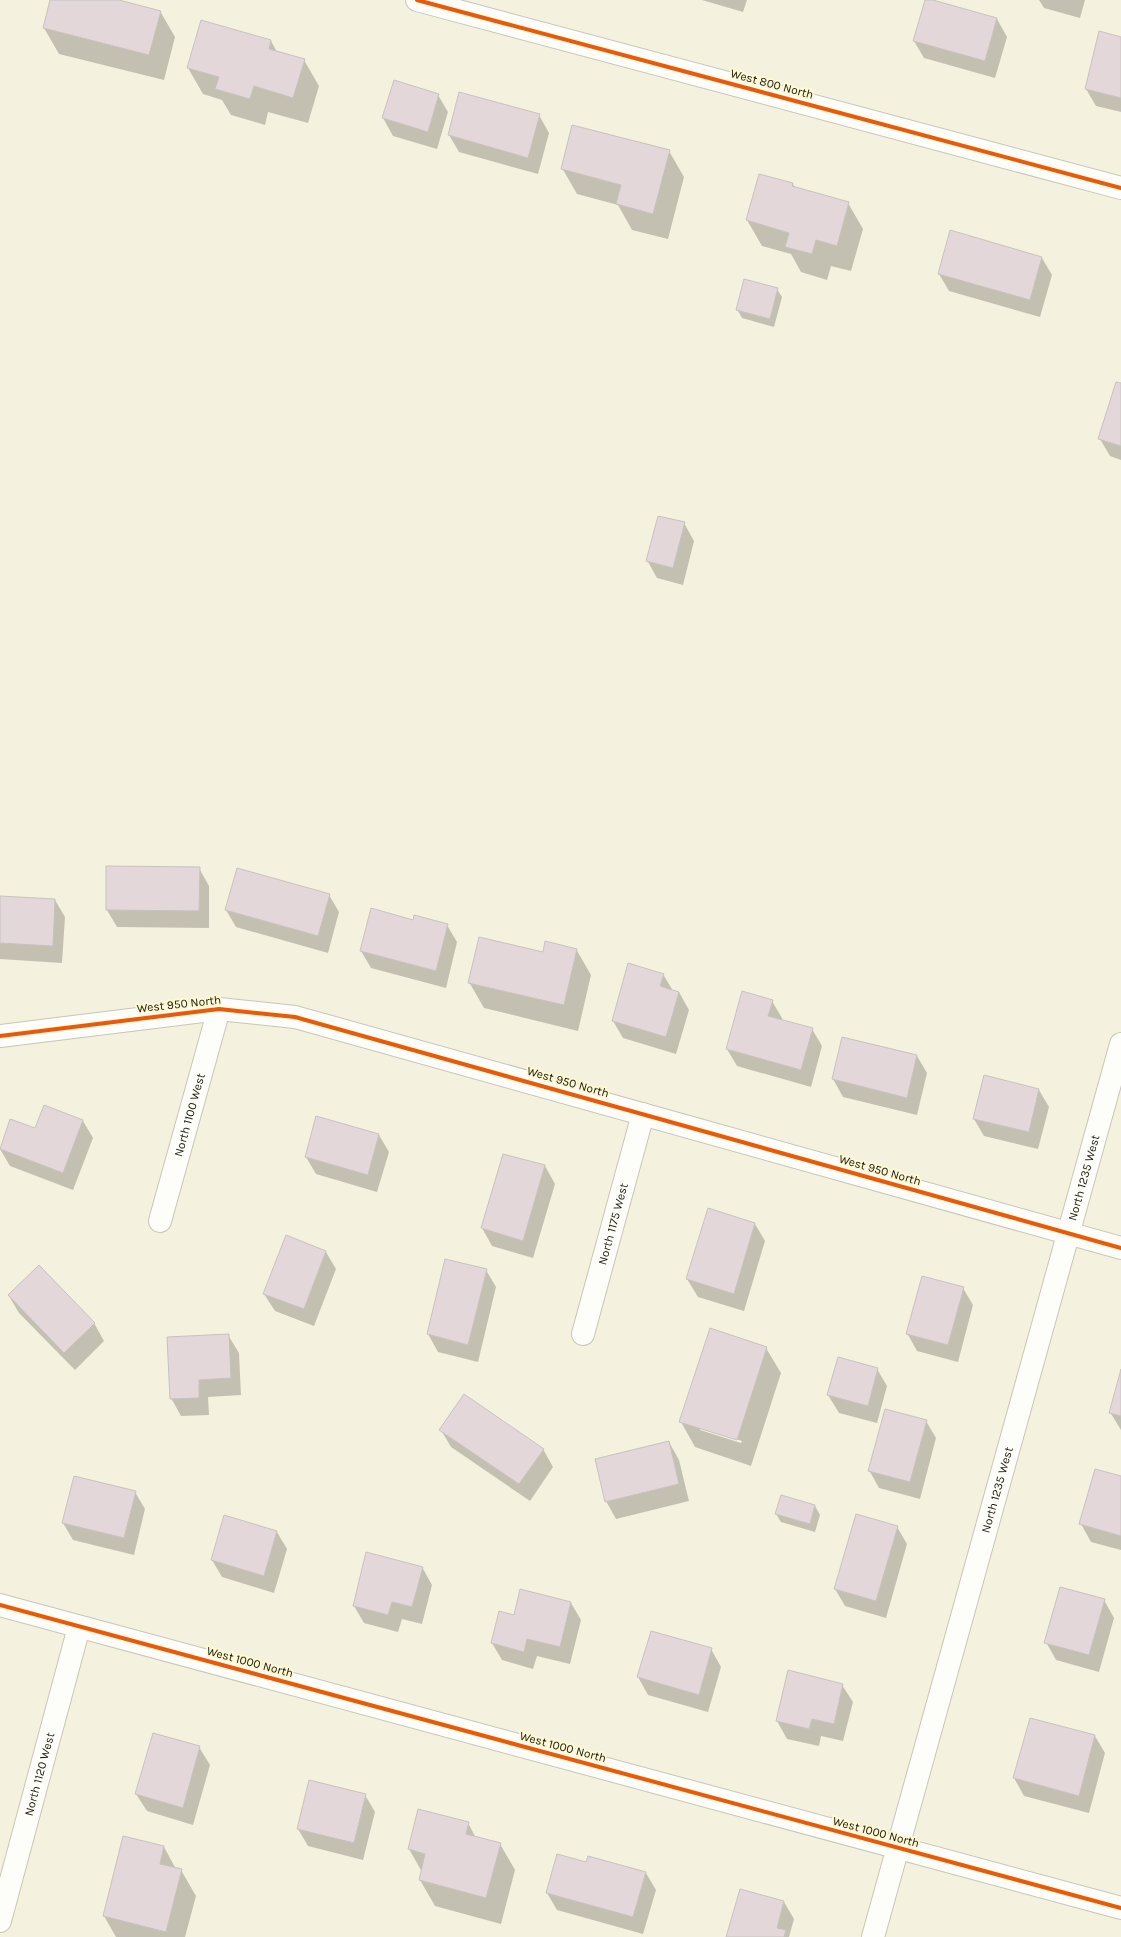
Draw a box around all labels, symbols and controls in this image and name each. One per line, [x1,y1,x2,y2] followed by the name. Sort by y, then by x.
[729,66,815,102] street label: West 800 North
[136,993,222,1015] street label: West 950 North
[525,1064,611,1100] street label: West 950 North
[171,1071,208,1158] street label: North 1100 West
[1065,1133,1103,1222] street label: North 1235 West
[837,1152,923,1188] street label: West 950 North
[595,1181,631,1267] street label: North 1175 West
[979,1445,1016,1535] street label: North 1235 West
[205,1644,295,1680] street label: West 1000 North
[518,1729,608,1765] street label: West 1000 North
[22,1730,57,1818] street label: North 1120 West
[831,1814,921,1850] street label: West 1000 North

